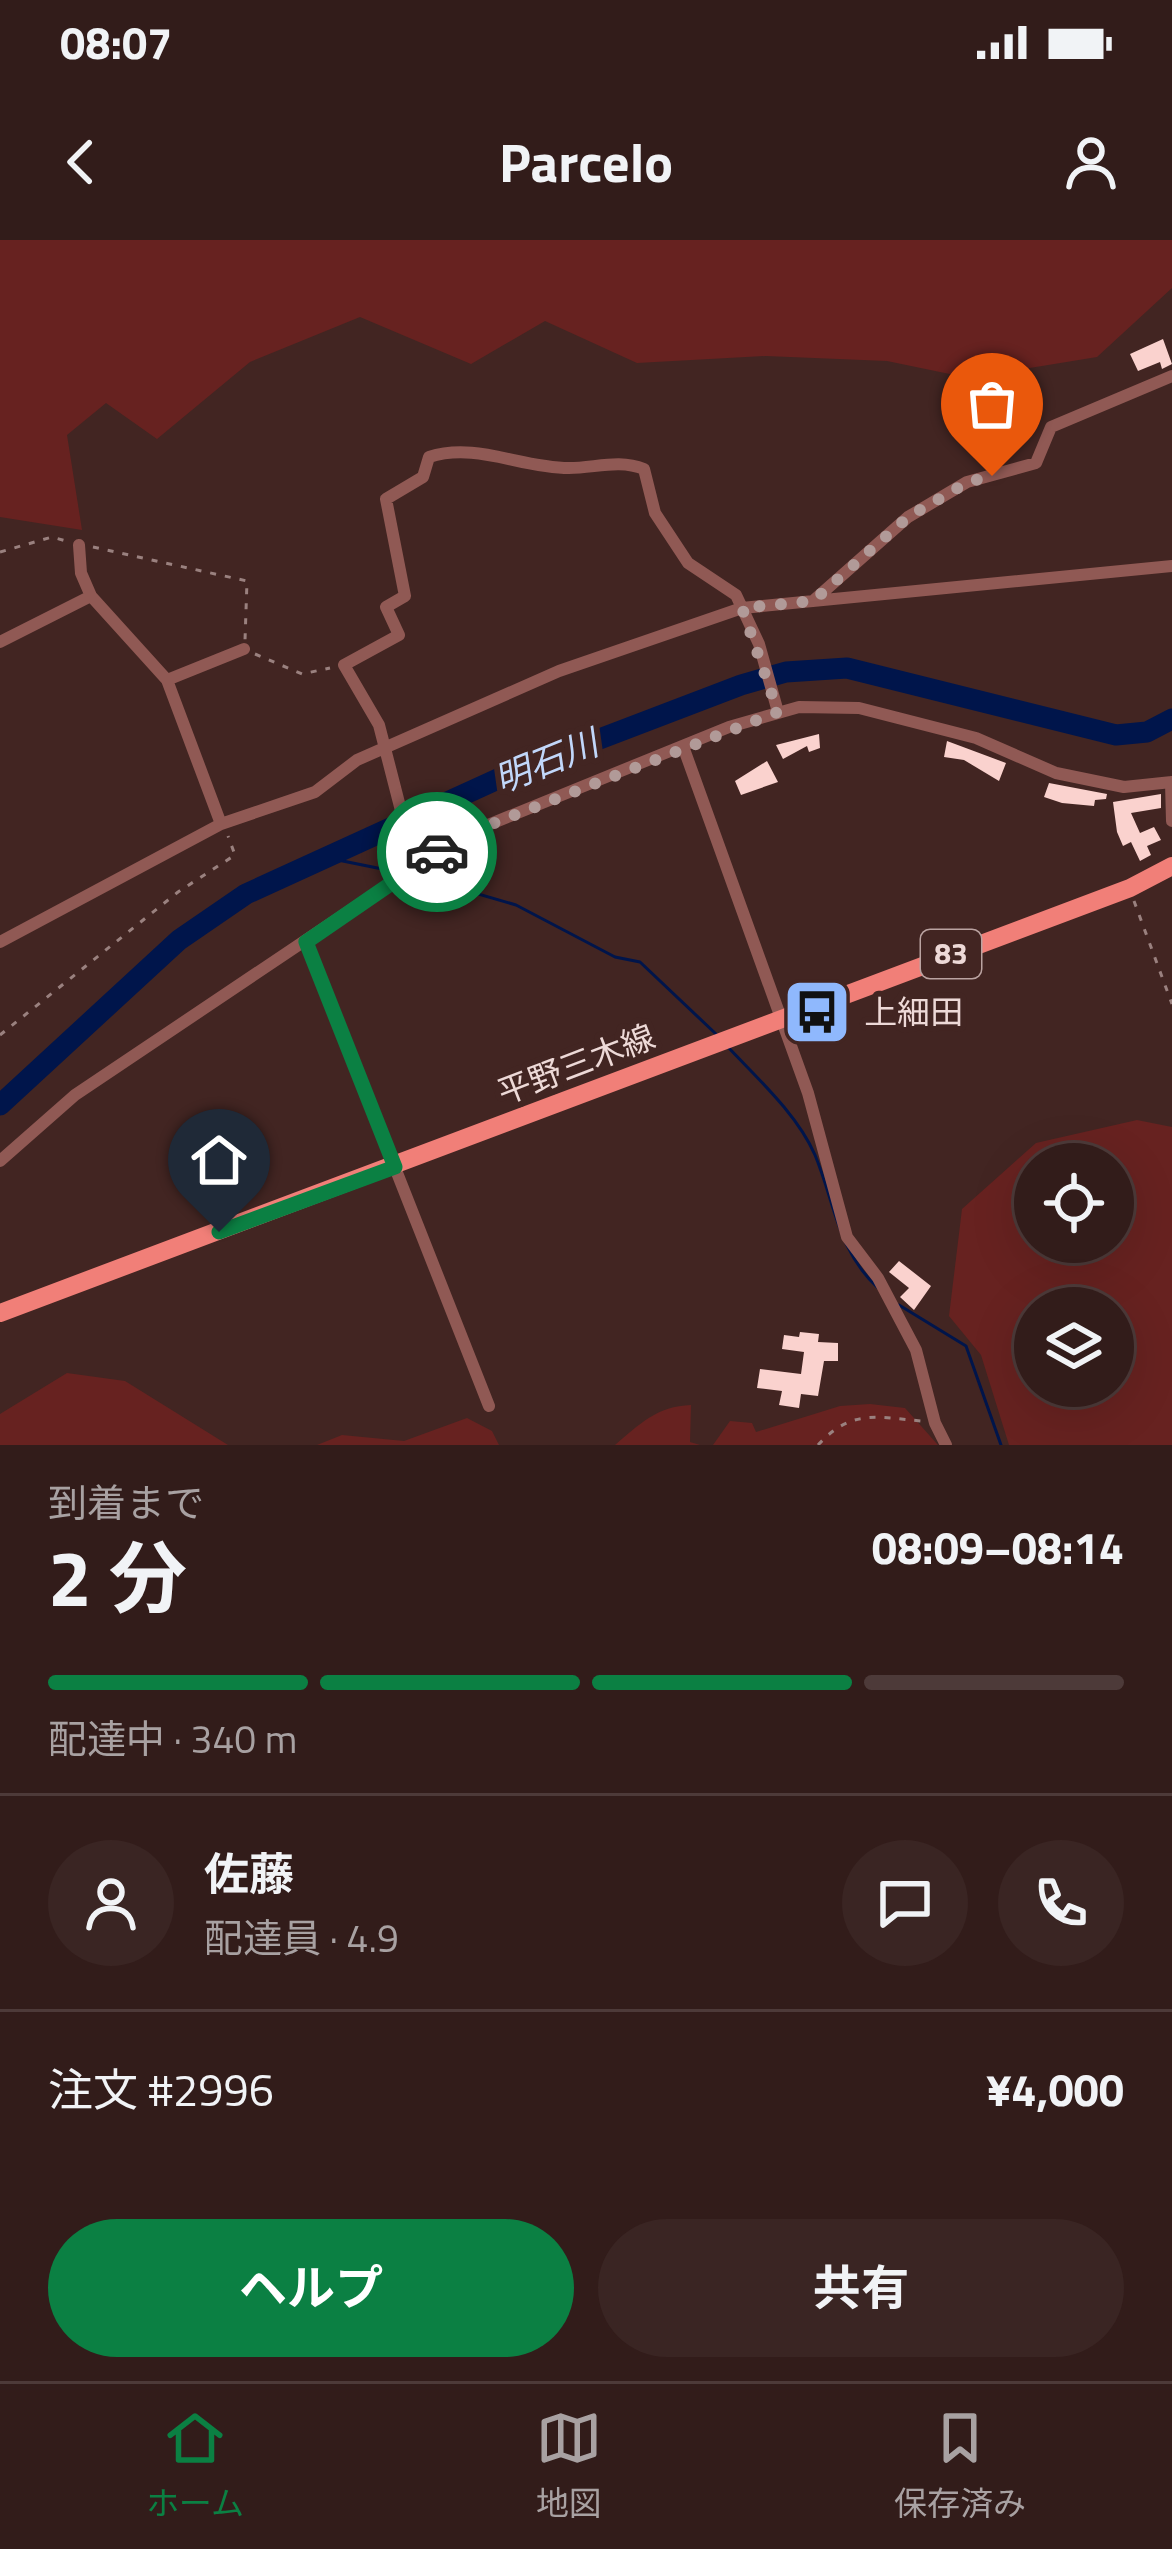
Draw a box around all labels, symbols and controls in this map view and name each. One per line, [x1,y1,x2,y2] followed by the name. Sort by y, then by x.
[60,8,172,76] text: 08:07
[499,121,673,203] text: Parcelo
[48,129,114,195] icon: back
[1058,129,1124,195] icon: person
[941,353,1043,476] pin
[959,371,1025,437] icon: bag
[485,713,610,806] water label: 明石川
[377,792,497,912] courier
[404,819,470,885] icon: car
[921,930,981,978] road number: 83
[782,977,852,1047] bus stop icon: 上細田
[864,987,963,1037] place label: 上細田
[490,1011,662,1117] street label: 平野三木線
[168,1109,270,1232] pin
[186,1127,252,1193] icon: home
[1014,1143,1134,1407] map controls
[1014,1143,1134,1263] button: locate
[1014,1287,1134,1407] button: layers
[48,1473,204,1532] text: 到着まで
[872,1513,1124,1581] text: 08:09–08:14
[48,1518,187,1636] text: 2 分
[48,1709,297,1768] text: 配達中 · 340 m
[204,1839,294,1907] text: 佐藤
[48,1840,174,1966] button: person
[842,1840,968,1966] button: chat
[998,1840,1124,1966] button: phone
[204,1908,399,1967] text: 配達員 · 4.9
[48,2055,274,2123] text: 注文 #2996
[986,2055,1124,2123] text: ¥4,000
[48,2219,574,2357] button: ヘルプ
[598,2219,1124,2357] button: 共有
[146,2405,244,2528] tab: ホーム
[536,2405,602,2528] tab: 地図
[894,2405,1026,2528] tab: 保存済み

